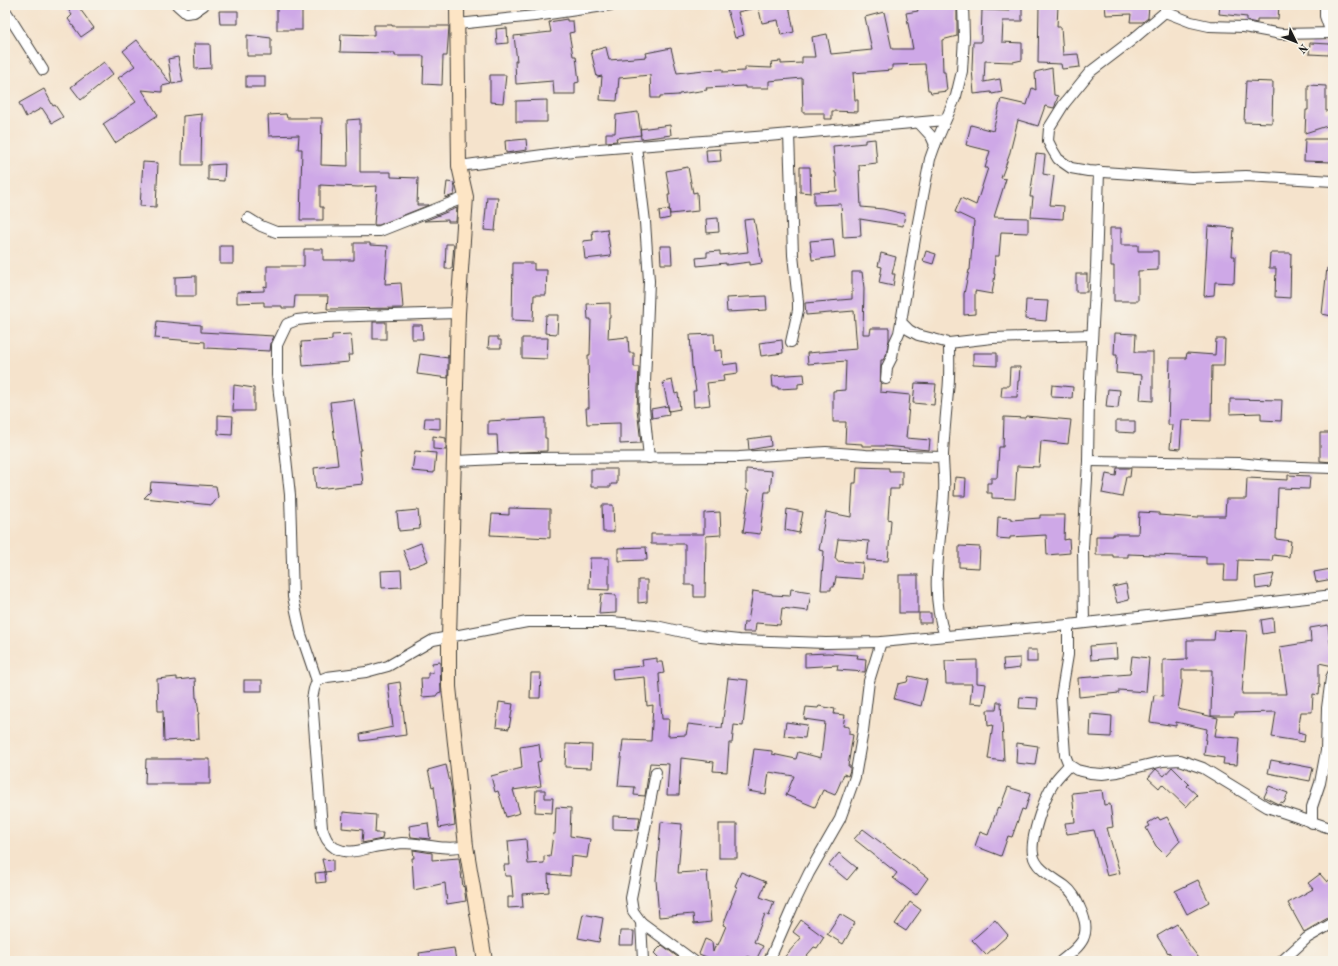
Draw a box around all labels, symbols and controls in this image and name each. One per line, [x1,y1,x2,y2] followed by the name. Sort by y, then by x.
[1276,22,1316,62] north arrow
[1295,41,1309,55] text: N

